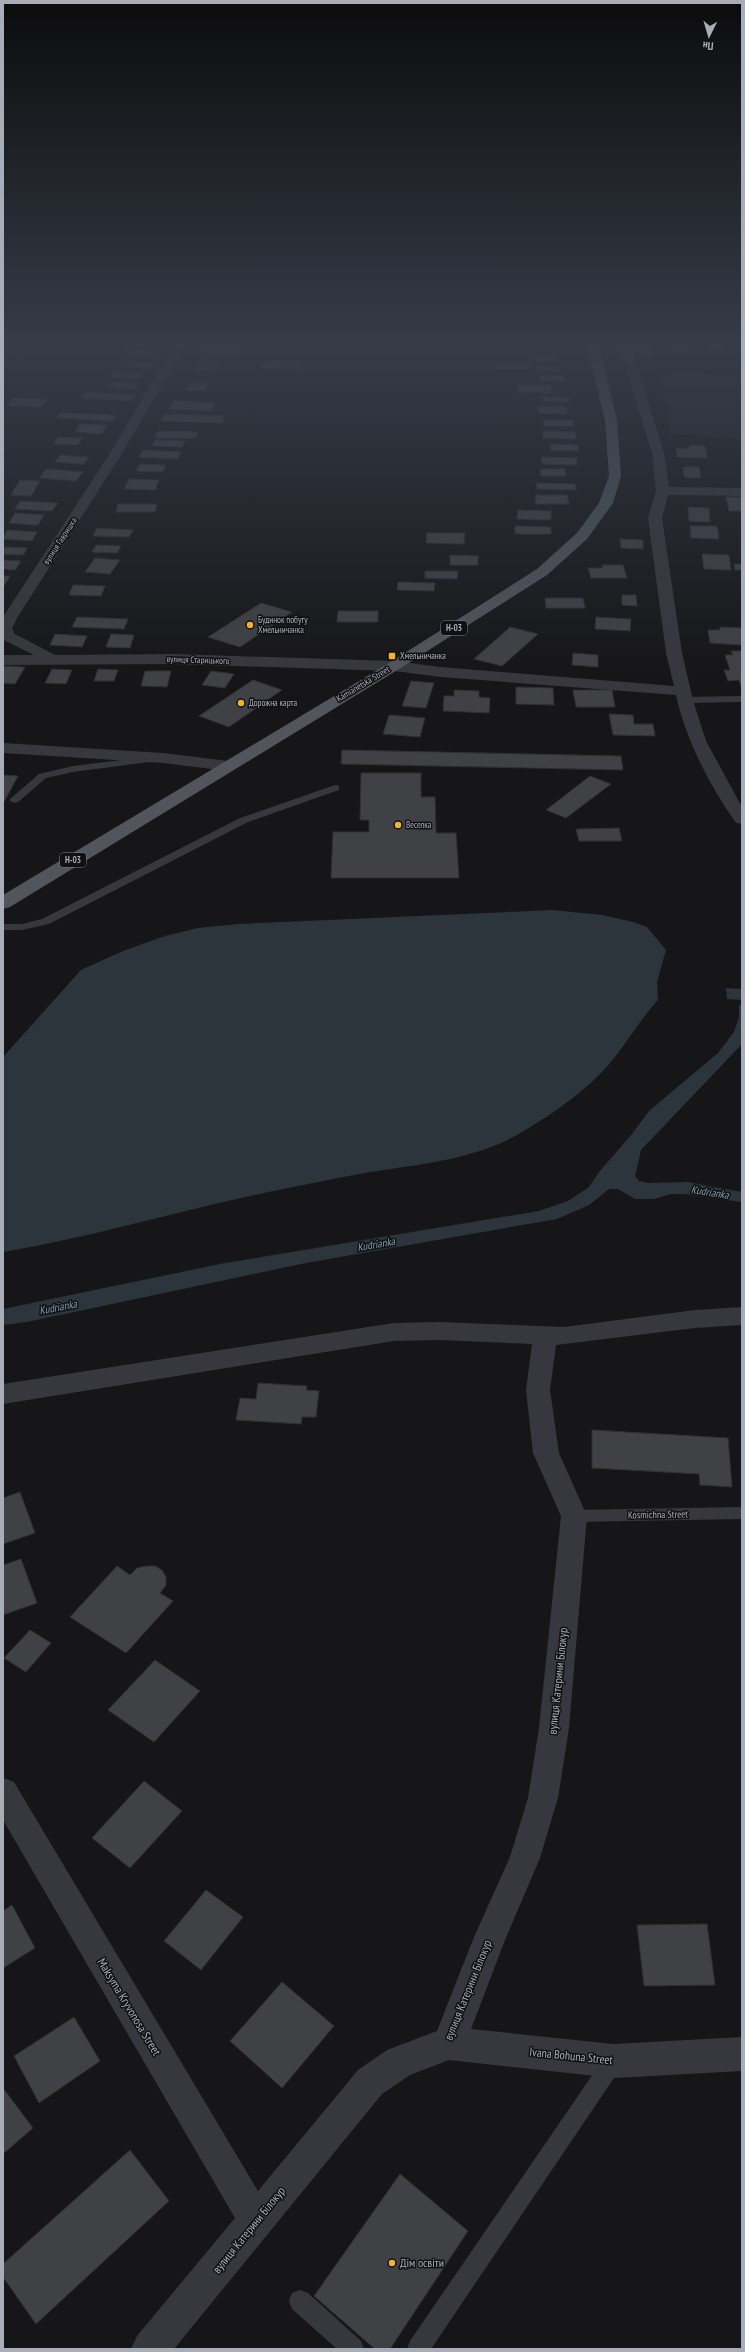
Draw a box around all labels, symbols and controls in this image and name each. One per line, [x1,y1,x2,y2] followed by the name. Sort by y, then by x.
[689,16,729,56] north arrow
[702,39,714,53] text: Пн
[40,515,79,566] street label: вулиця Гавришка
[258,614,308,635] place label: Будинок побуту Хмельничанка
[245,620,255,630] marker: Будинок побуту Хмельничанка
[441,621,467,635] road number: Н-03
[400,650,446,661] place label: Хмельничанка
[387,651,397,661] marker: Хмельничанка
[166,653,230,666] street label: вулиця Старицького
[334,663,392,704] street label: Kamianetska Street
[249,697,297,708] place label: Дорожна карта
[236,698,246,708] marker: Дорожна карта
[406,819,432,830] place label: Веселка
[393,820,403,830] marker: Веселка
[60,853,86,867] road number: Н-03
[690,1182,730,1202] water label: Kudrianka
[356,1234,397,1254] water label: Kudrianka
[38,1296,79,1317] water label: Kudrianka
[628,1507,688,1522] street label: Kosmichna Street
[544,1627,571,1735] street label: вулиця Катерини Білокур
[441,1937,495,2042] street label: вулиця Катерини Білокур
[94,1955,165,2059] street label: Maksyma Kryvonosa Street
[529,2044,614,2067] street label: Ivana Bohuna Street
[209,2183,288,2276] street label: вулиця Катерини Білокур
[400,2255,444,2270] place label: Дім освіти
[387,2258,397,2268] marker: Дім освіти

